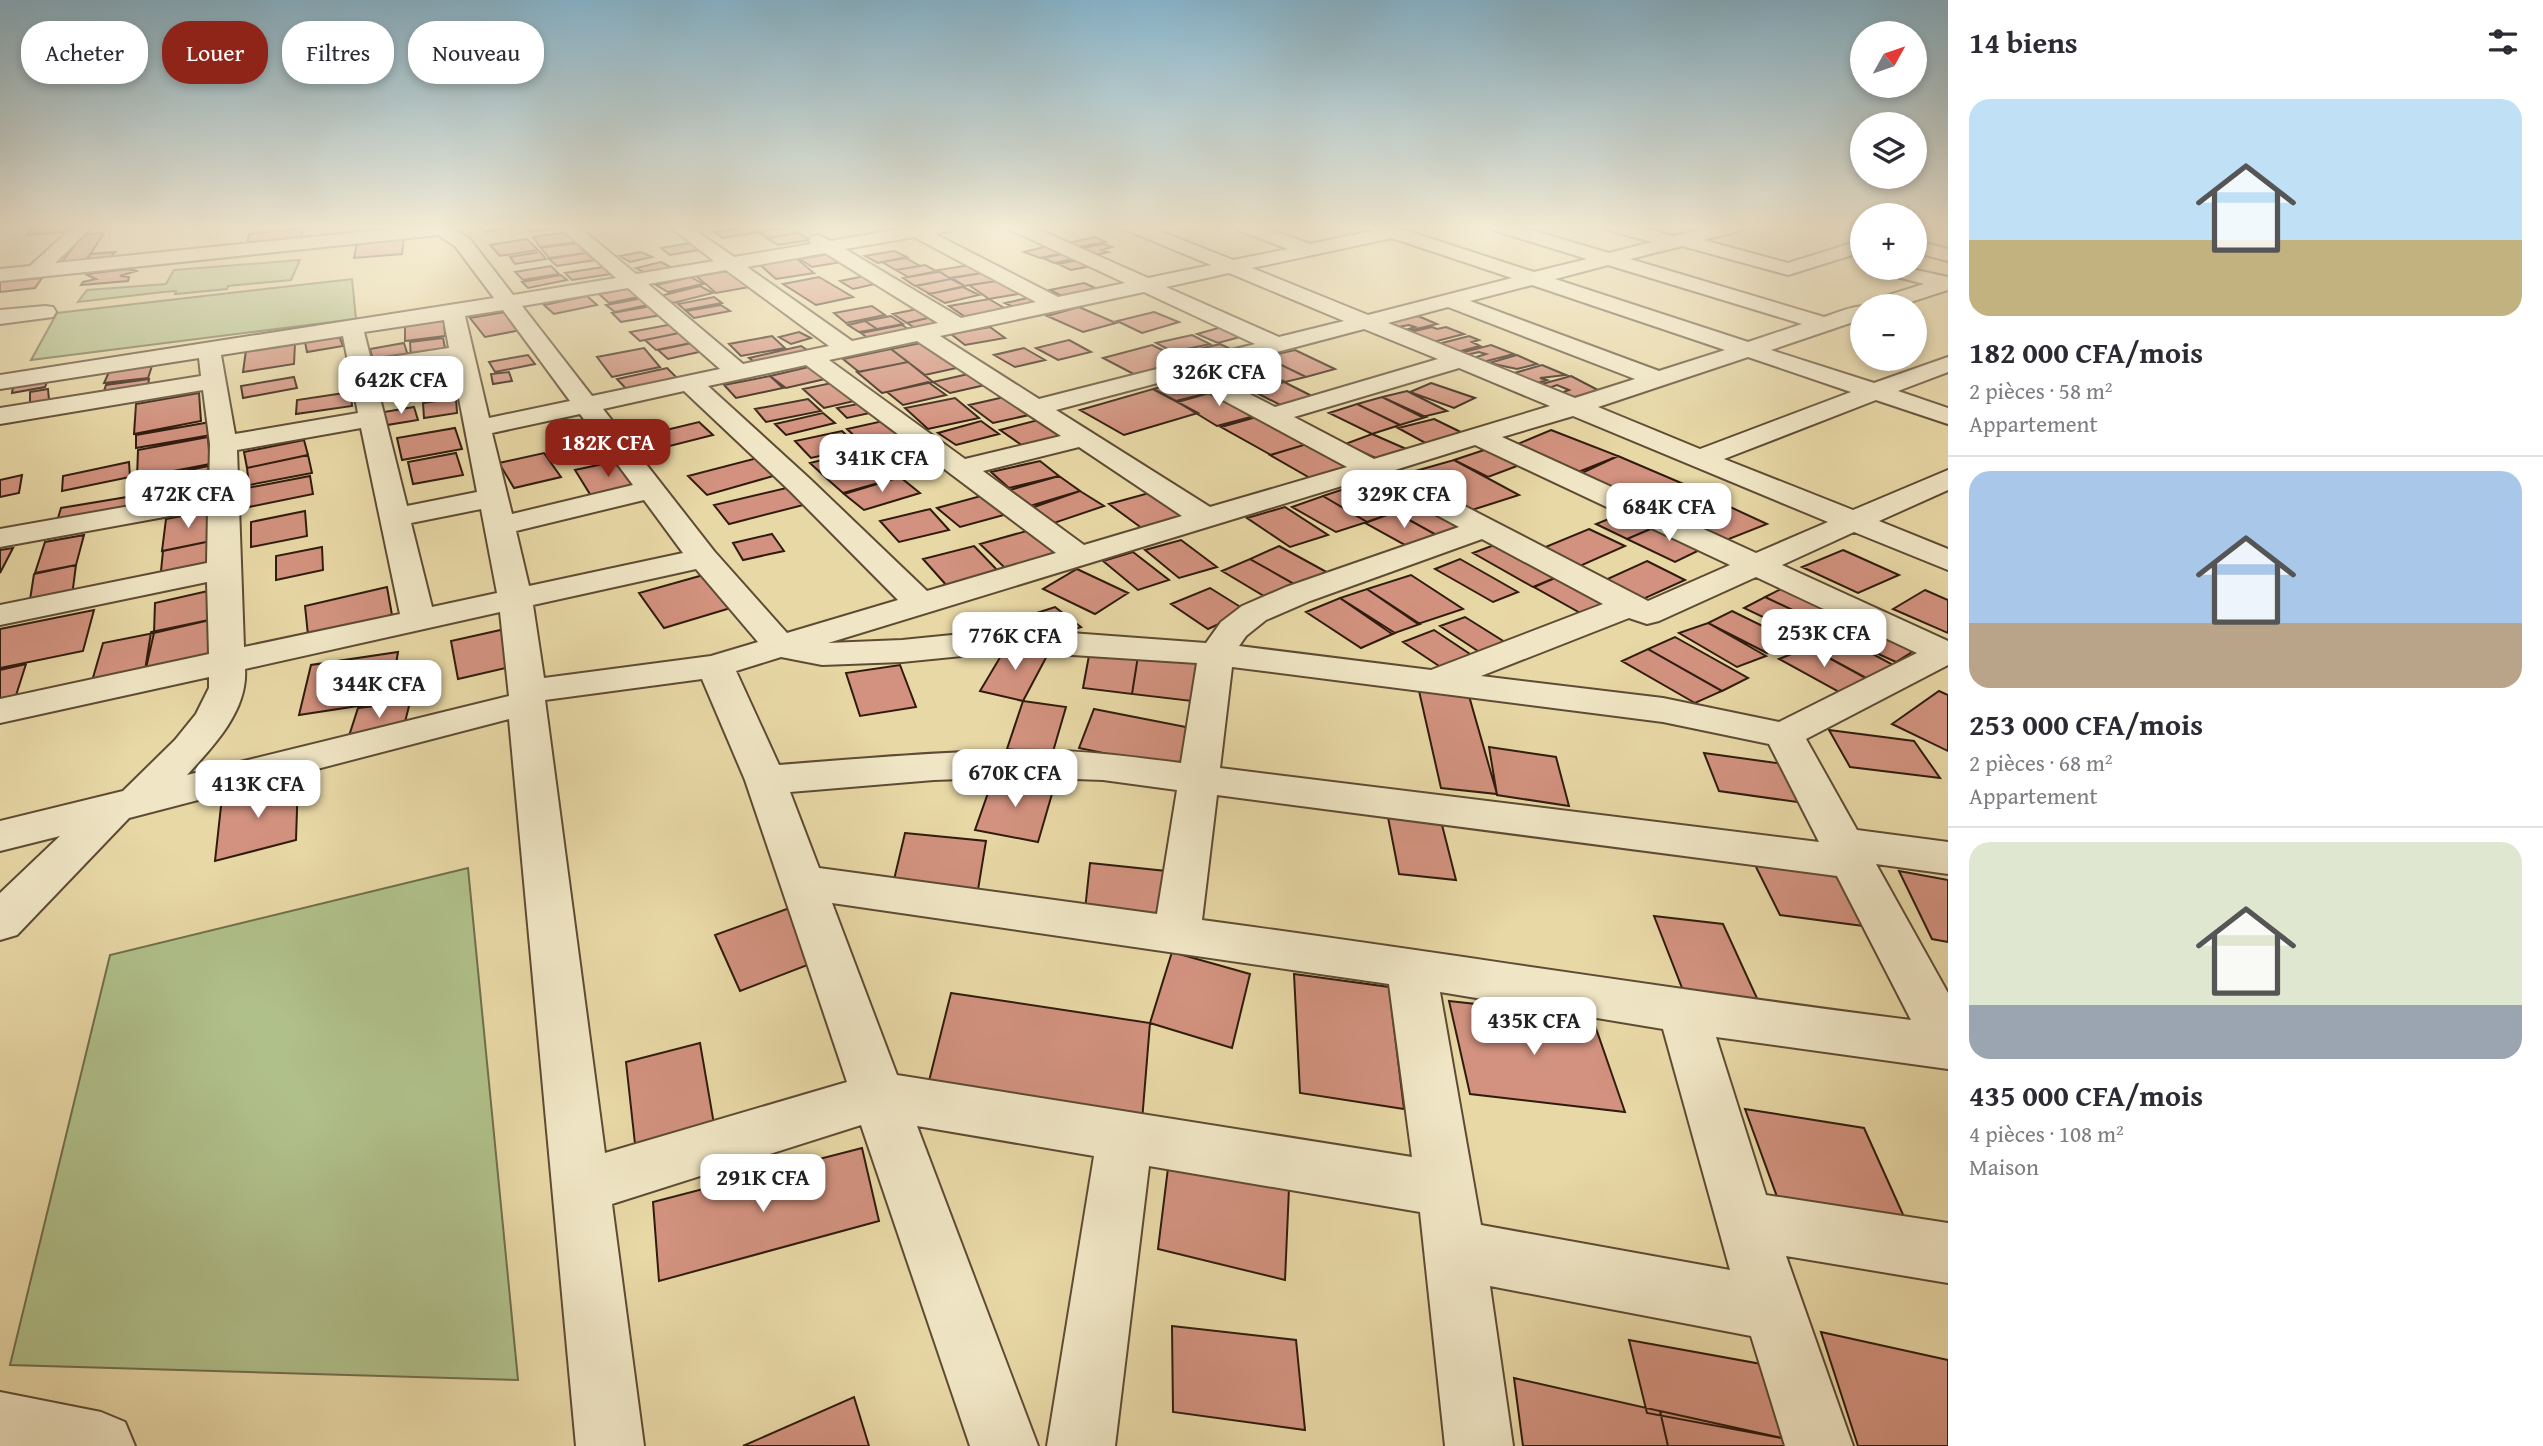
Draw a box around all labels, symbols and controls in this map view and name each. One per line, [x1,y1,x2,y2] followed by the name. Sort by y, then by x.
[1969,20,2078,64] text: 14 biens
[21,21,148,84] chip: Acheter
[162,21,268,84] chip: Louer
[282,21,394,84] chip: Filtres
[408,21,544,84] chip: Nouveau
[1850,21,1927,98] north arrow
[1850,21,1927,371] map controls
[2484,23,2522,61] icon: filters
[1850,112,1927,189] button: layers
[2183,145,2309,271] icon: home
[1850,203,1927,280] button: +
[1850,294,1927,371] button: −
[1969,330,2203,374] text: 182 000 CFA/mois
[1147,348,1291,408] pin: 326K CFA
[1172,354,1266,387] text: 326K CFA
[329,356,473,416] pin: 642K CFA
[354,362,448,395] text: 642K CFA
[1969,374,2113,407] text: 2 pièces · 58 m²
[1969,407,2098,440] text: Appartement
[536,420,680,479] pin: 182K CFA
[561,425,655,458] text: 182K CFA
[810,434,954,494] pin: 341K CFA
[835,440,929,473] text: 341K CFA
[116,470,260,530] pin: 472K CFA
[1332,470,1476,530] pin: 329K CFA
[141,476,235,509] text: 472K CFA
[1357,476,1451,509] text: 329K CFA
[1597,484,1741,543] pin: 684K CFA
[1622,489,1716,522] text: 684K CFA
[2183,517,2309,643] icon: home
[1752,610,1896,669] pin: 253K CFA
[943,612,1087,672] pin: 776K CFA
[1777,615,1871,648] text: 253K CFA
[968,618,1062,651] text: 776K CFA
[307,660,451,720] pin: 344K CFA
[332,666,426,699] text: 344K CFA
[1969,702,2203,746] text: 253 000 CFA/mois
[1969,746,2113,779] text: 2 pièces · 68 m²
[943,750,1087,809] pin: 670K CFA
[968,755,1062,788] text: 670K CFA
[186,760,330,820] pin: 413K CFA
[211,766,305,799] text: 413K CFA
[1969,779,2098,812] text: Appartement
[2183,888,2309,1014] icon: home
[1462,998,1606,1057] pin: 435K CFA
[1487,1003,1581,1036] text: 435K CFA
[1969,1073,2203,1117] text: 435 000 CFA/mois
[1969,1117,2124,1150] text: 4 pièces · 108 m²
[1969,1150,2039,1183] text: Maison
[691,1154,835,1214] pin: 291K CFA
[716,1160,810,1193] text: 291K CFA

